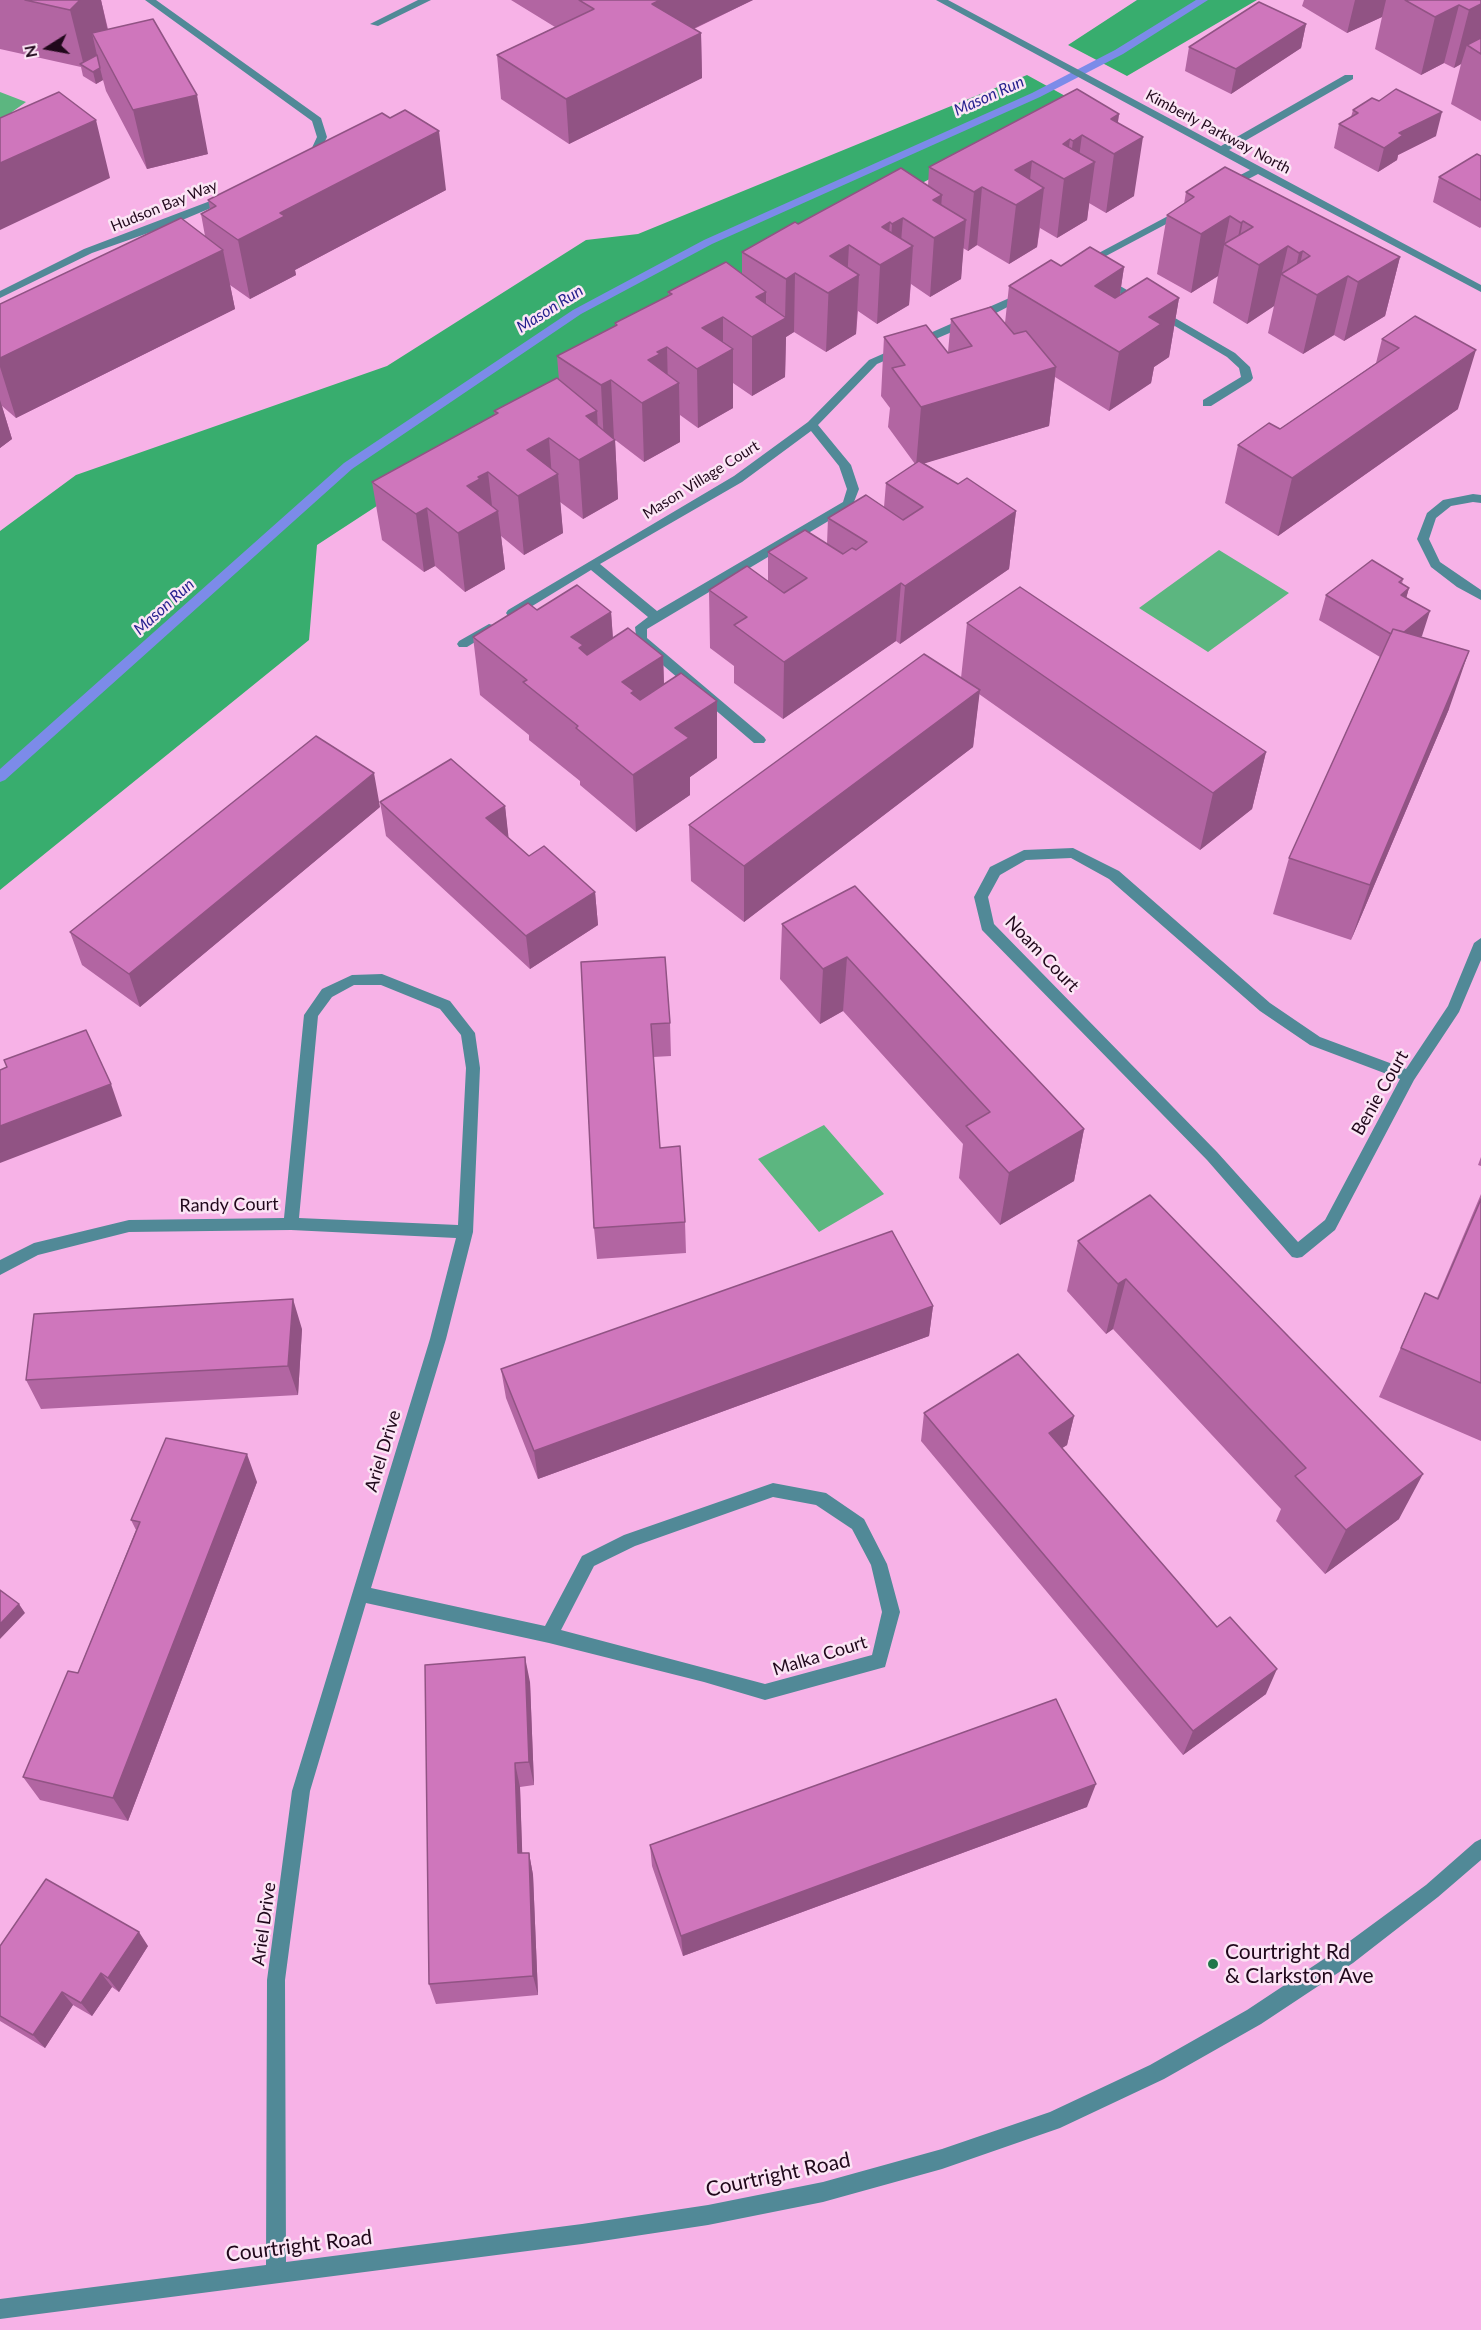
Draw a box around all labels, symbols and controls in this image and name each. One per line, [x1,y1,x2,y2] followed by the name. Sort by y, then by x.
[18,18,78,78] north arrow
[19,44,40,59] text: N
[951,72,1027,120] water label: Mason Run
[1142,86,1294,178] street label: Kimberly Parkway North
[108,176,220,236] street label: Hudson Bay Way
[513,281,587,337] water label: Mason Run
[640,437,762,523] street label: Mason Village Court
[130,575,198,639] water label: Mason Run
[1000,912,1084,996] street label: Noam Court
[1347,1047,1413,1139] street label: Benie Court
[179,1193,279,1217] street label: Randy Court
[360,1408,406,1494] street label: Ariel Drive
[770,1631,870,1681] street label: Malka Court
[247,1881,281,1967] street label: Ariel Drive
[1225,1939,1374,1989] place label: Courtright Rd & Clarkston Ave
[1206,1957,1220,1971] marker: Courtright Rd & Clarkston Ave
[703,2147,853,2203] street label: Courtright Road
[224,2225,374,2267] street label: Courtright Road

